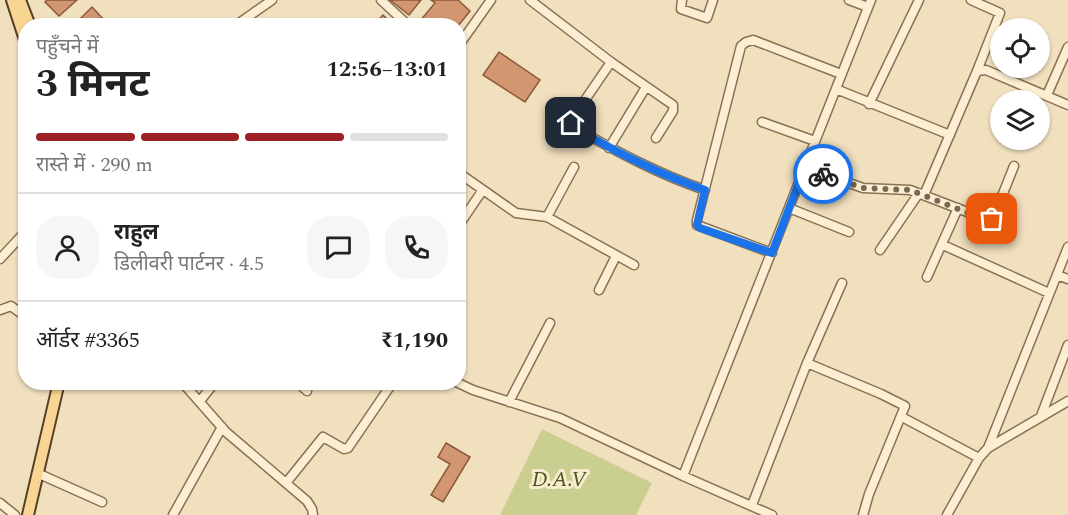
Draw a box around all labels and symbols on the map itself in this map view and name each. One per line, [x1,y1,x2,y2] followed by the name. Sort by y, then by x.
[545,97,596,148] pin
[793,144,853,204] courier
[966,193,1017,244] pin
[532,463,588,496] park label: D.A.V

